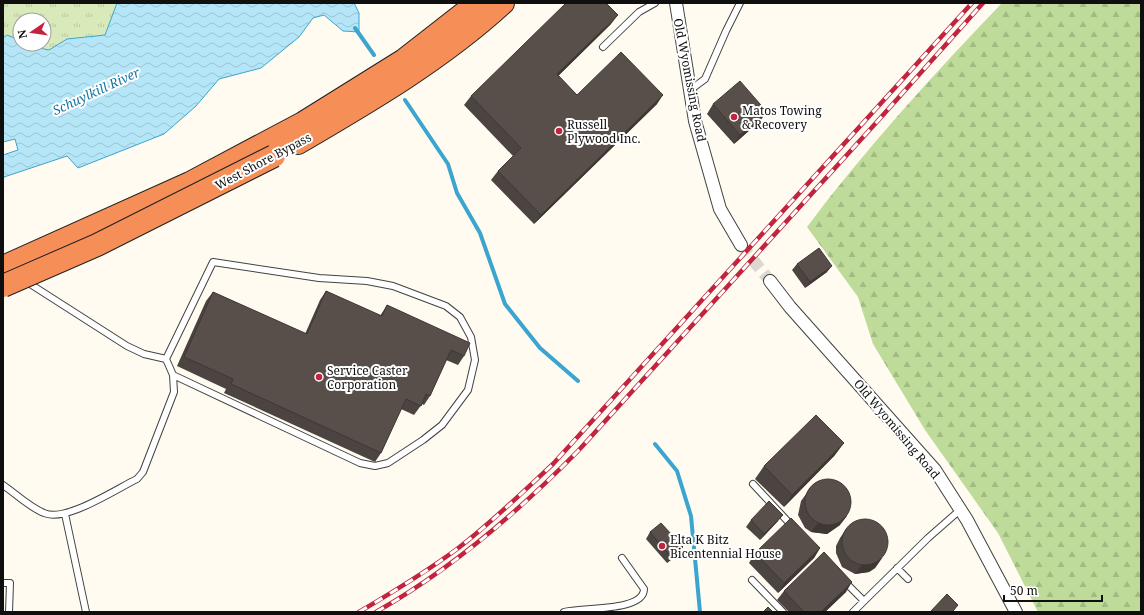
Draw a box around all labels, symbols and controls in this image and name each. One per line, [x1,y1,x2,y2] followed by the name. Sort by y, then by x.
[12,12,52,52] north arrow
[670,17,710,144] street label: Old Wyomissing Road
[13,28,30,40] text: N
[49,62,143,119] water label: Schuylkill River
[742,102,822,133] place label: Matos Towing & Recovery
[729,112,739,122] marker: Matos Towing & Recovery
[567,116,640,147] place label: Russell Plywood Inc.
[554,126,564,136] marker: Russell Plywood Inc.
[212,128,314,194] street label: West Shore Bypass
[327,362,408,393] place label: Service Caster Corporation
[314,372,324,382] marker: Service Caster Corporation
[850,375,944,483] street label: Old Wyomissing Road
[670,531,781,562] place label: Elta K Bitz Bicentennial House
[657,541,667,551] marker: Elta K Bitz Bicentennial House
[1004,577,1102,603] scale bar
[1010,582,1038,599] text: 50 m

